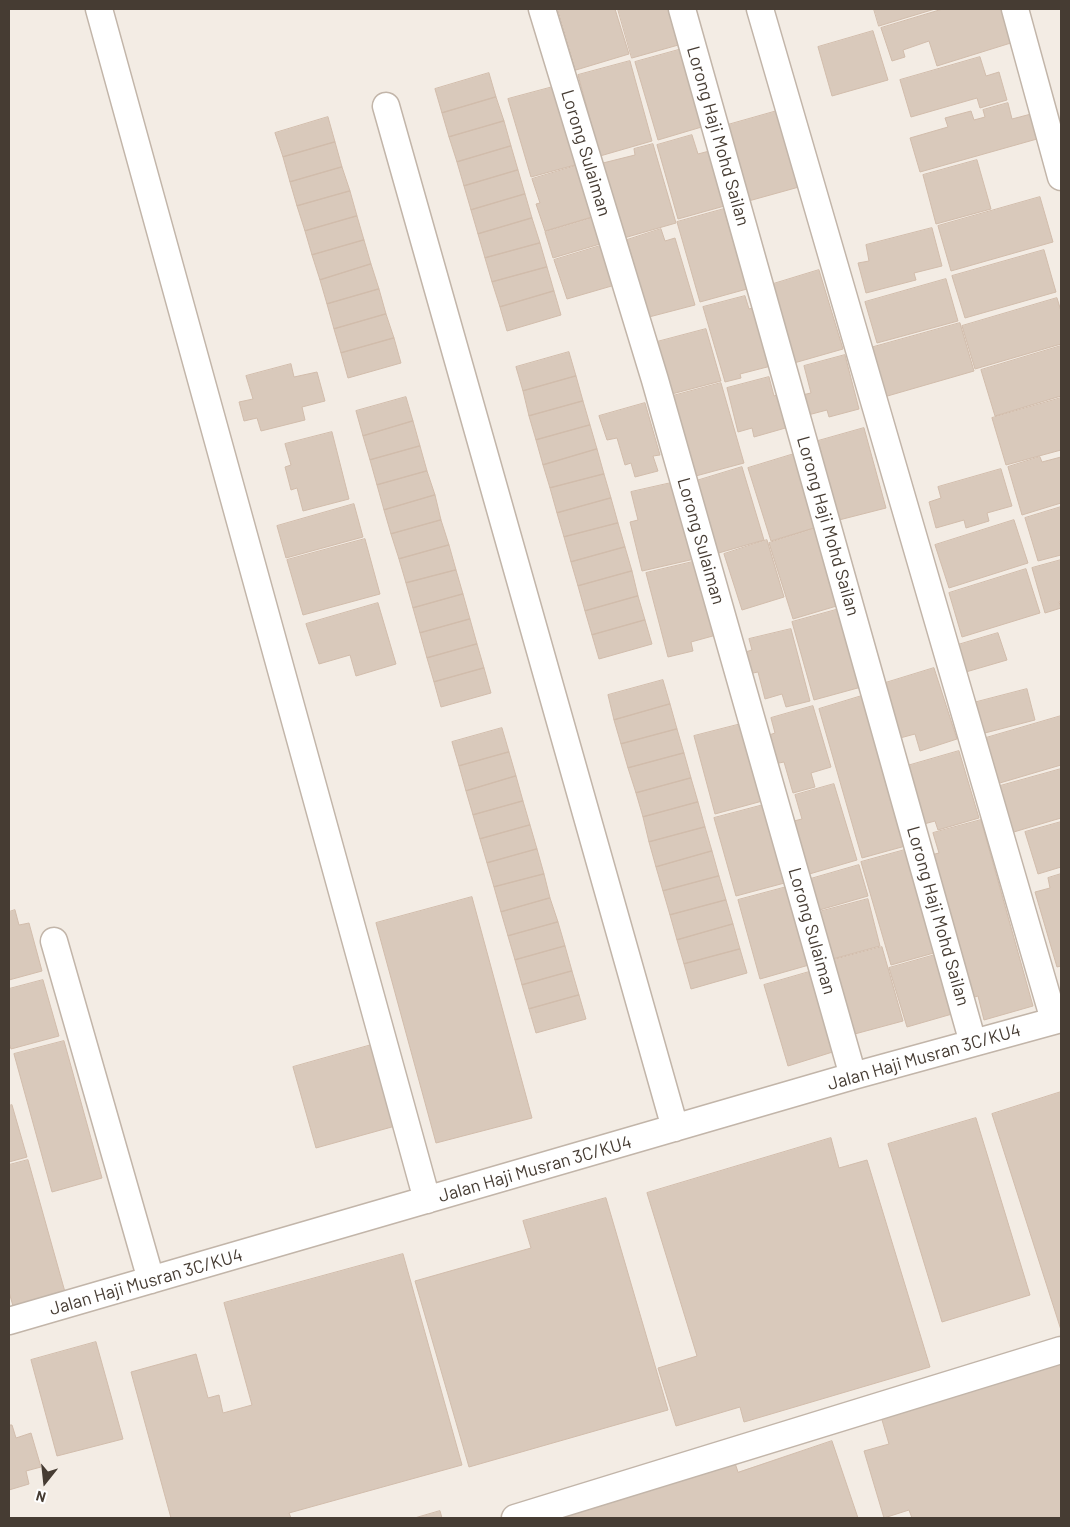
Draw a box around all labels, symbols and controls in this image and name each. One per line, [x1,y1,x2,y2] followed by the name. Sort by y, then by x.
[682,44,754,228] street label: Lorong Haji Mohd Sailan
[557,87,615,219] street label: Lorong Sulaiman
[792,434,864,618] street label: Lorong Haji Mohd Sailan
[673,475,729,607] street label: Lorong Sulaiman
[902,824,974,1008] street label: Lorong Haji Mohd Sailan
[784,865,840,997] street label: Lorong Sulaiman
[825,1019,1023,1095] street label: Jalan Haji Musran 3C/KU4
[436,1131,634,1207] street label: Jalan Haji Musran 3C/KU4
[47,1244,245,1320] street label: Jalan Haji Musran 3C/KU4
[20,1457,70,1507] north arrow
[34,1487,48,1506] text: N

